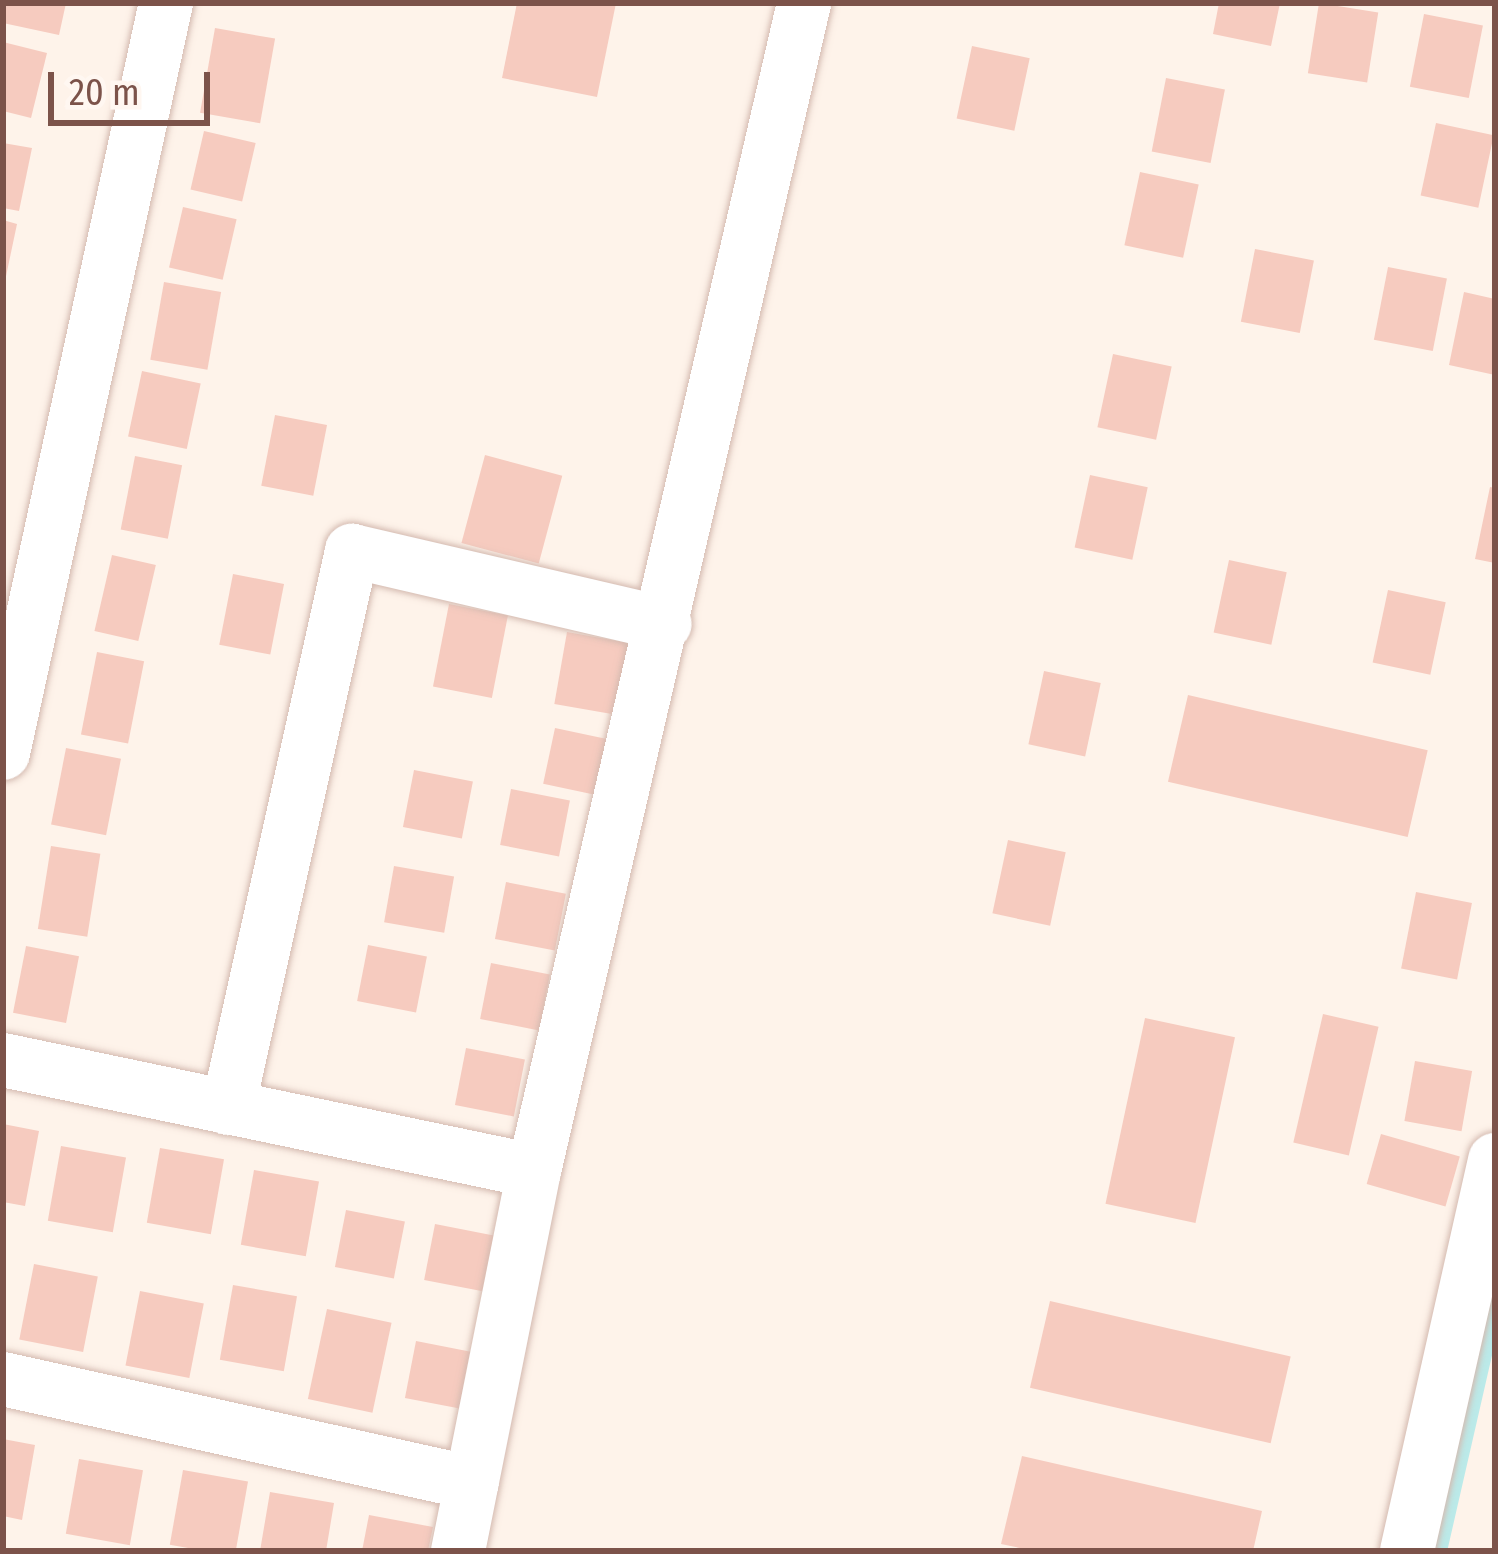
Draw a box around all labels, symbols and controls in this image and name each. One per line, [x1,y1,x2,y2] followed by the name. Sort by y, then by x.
[54,48,216,122] scale bar
[69,71,140,115] text: 20 m

